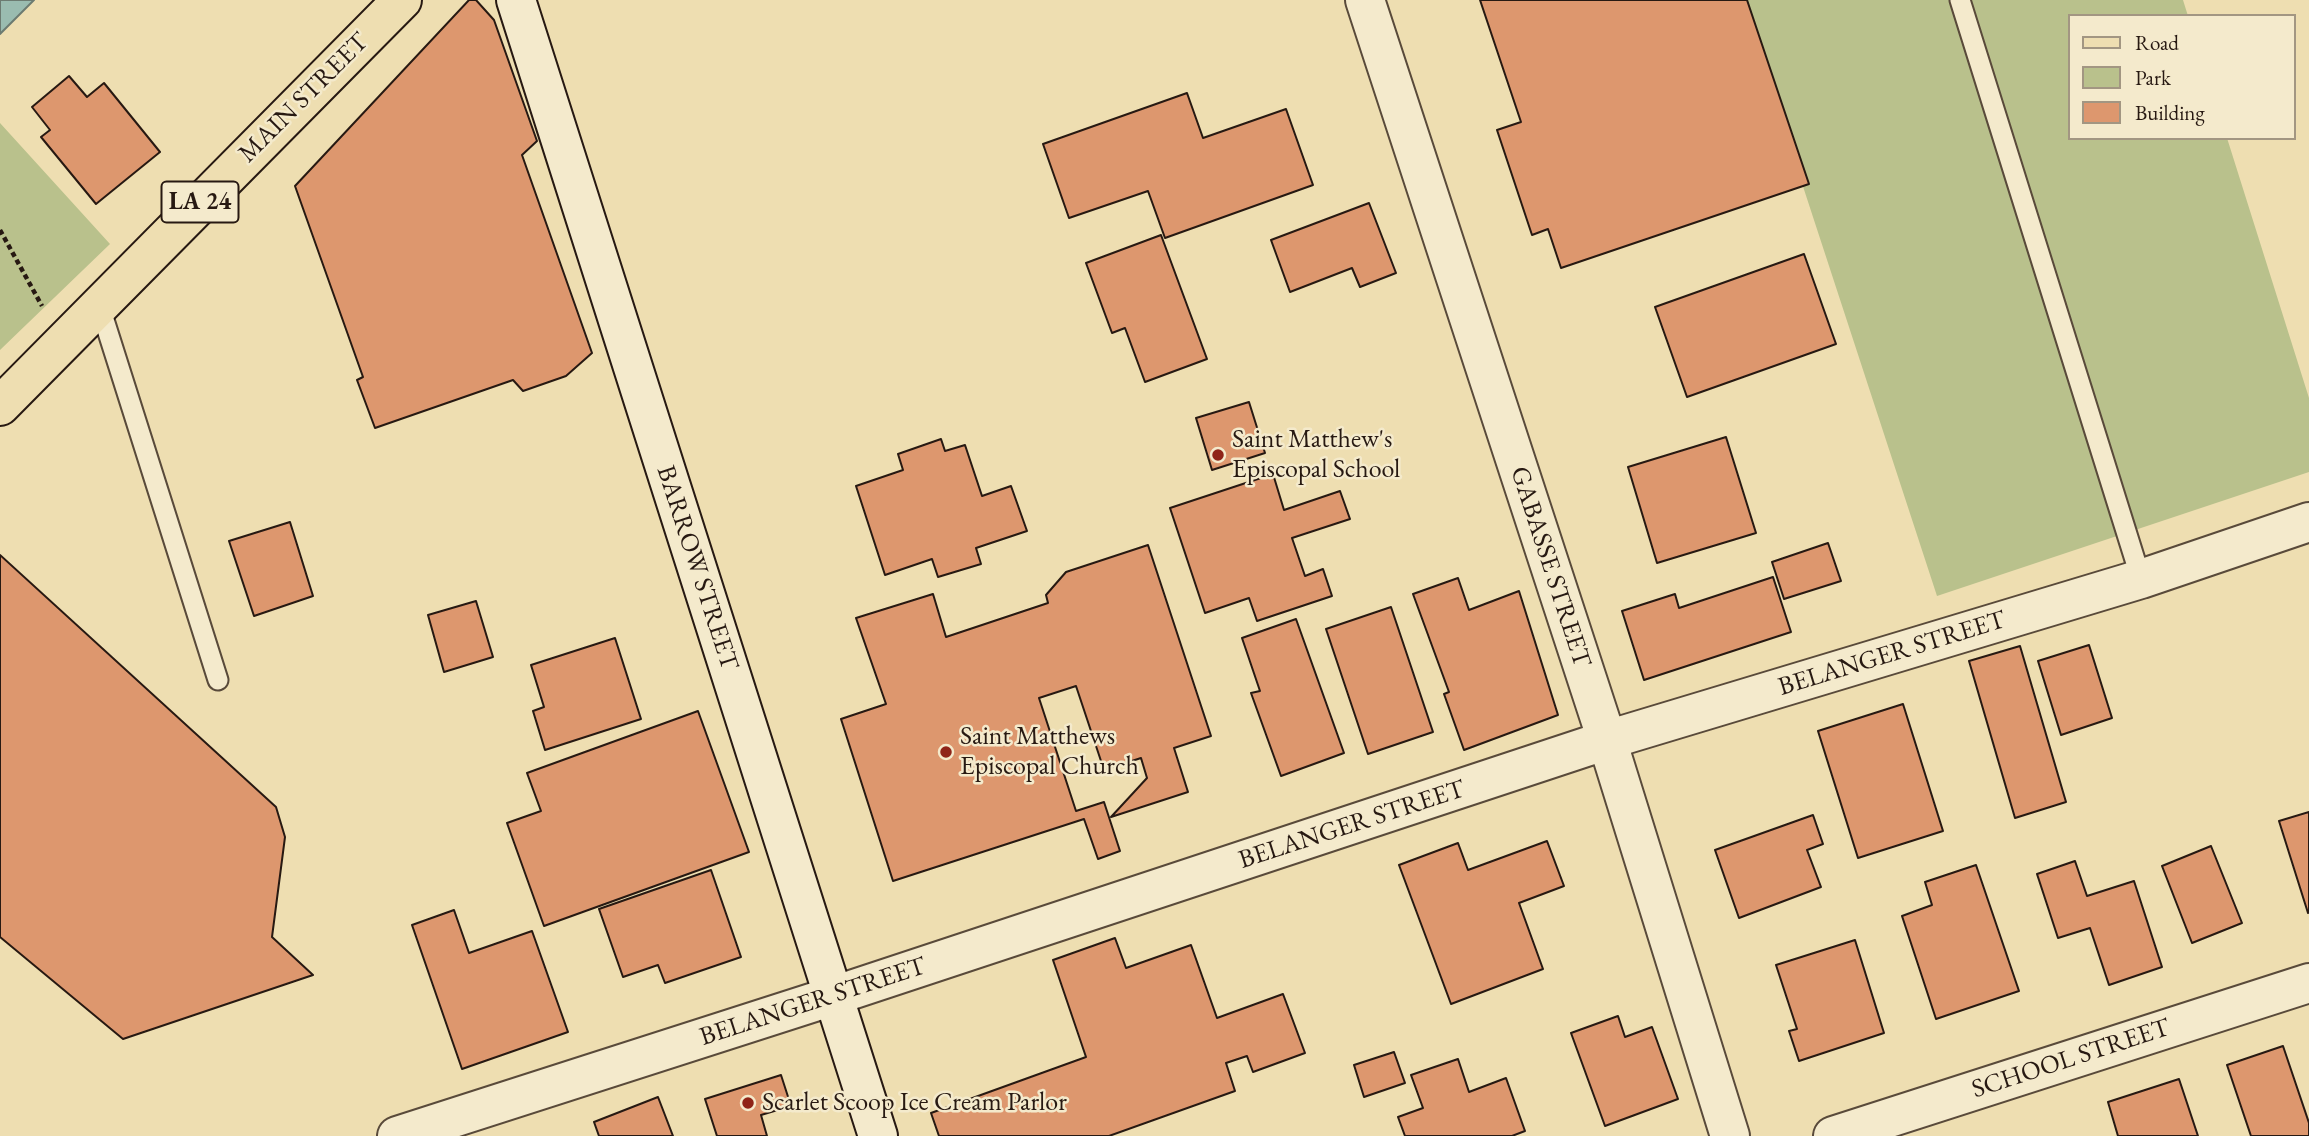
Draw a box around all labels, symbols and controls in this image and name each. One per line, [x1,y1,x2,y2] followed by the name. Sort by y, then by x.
[2068,14,2295,140] legend
[233,27,375,169] street label: MAIN STREET
[2135,29,2179,56] text: Road
[2135,64,2171,91] text: Park
[2135,99,2205,126] text: Building
[162,182,238,222] road number: LA 24
[1232,424,1400,486] place label: Saint Matthew's Episcopal School
[1210,447,1226,463] marker: Saint Matthew's Episcopal School
[649,462,745,674] street label: BARROW STREET
[1503,463,1597,671] street label: GABASSE STREET
[1775,605,2009,703] street label: BELANGER STREET
[960,721,1139,782] place label: Saint Matthews Episcopal Church
[938,744,954,760] marker: Saint Matthews Episcopal Church
[1235,774,1469,876] street label: BELANGER STREET
[696,951,930,1053] street label: BELANGER STREET
[1968,1012,2174,1106] street label: SCHOOL STREET
[762,1087,1067,1119] place label: Scarlet Scoop Ice Cream Parlor
[740,1095,756,1111] marker: Scarlet Scoop Ice Cream Parlor

